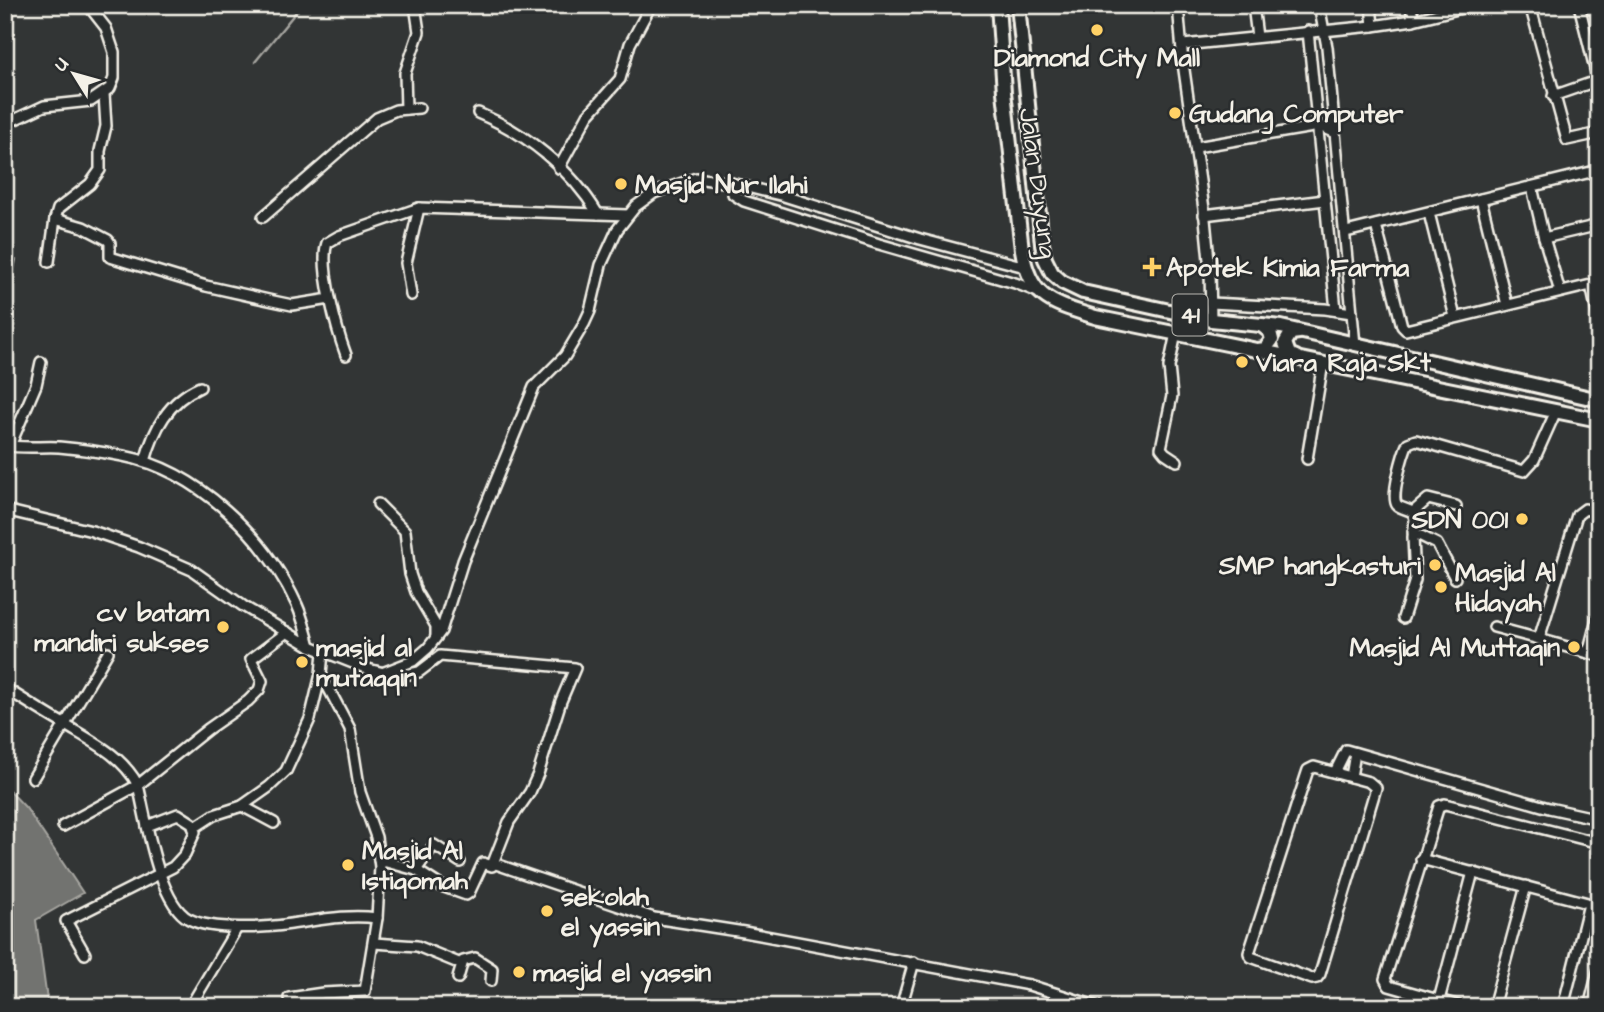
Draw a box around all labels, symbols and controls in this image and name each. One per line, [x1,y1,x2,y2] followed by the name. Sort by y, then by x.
[1089,22,1105,38] marker: Diamond City Mall
[38,38,108,108] north arrow
[994,40,1200,79] place label: Diamond City Mall
[48,52,76,77] text: U
[1189,96,1404,135] place label: Gudang Computer
[1167,105,1183,121] marker: Gudang Computer
[1008,106,1066,261] street label: Jalan Duyung
[635,167,807,203] place label: Masjid Nur Ilahi
[613,176,629,192] marker: Masjid Nur Ilahi
[1166,250,1410,286] place label: Apotek Kimia Farma
[1144,259,1160,275] marker: Apotek Kimia Farma
[1172,294,1208,336] road number: 41
[1255,345,1431,381] place label: Viara Raja Skt
[1234,354,1250,370] marker: Viara Raja Skt
[1411,502,1509,538] place label: SDN 001
[1514,511,1530,527] marker: SDN 001
[1218,548,1421,587] place label: SMP hangkasturi
[1455,555,1556,624] place label: Masjid Al Hidayah
[1427,557,1443,573] marker: SMP hangkasturi
[1433,579,1449,595] marker: Masjid Al Hidayah
[34,595,210,661] place label: cv batam mandiri sukses
[215,619,231,635] marker: cv batam mandiri sukses
[316,630,417,696] place label: masjid al mutaqqin
[1350,630,1560,666] place label: Masjid Al Muttaqin
[1566,639,1582,655] marker: Masjid Al Muttaqin
[294,654,310,670] marker: masjid al mutaqqin
[362,833,469,899] place label: Masjid Al Istiqomah
[340,857,356,873] marker: Masjid Al Istiqomah
[561,879,660,948] place label: sekolah el yassin
[539,903,555,919] marker: sekolah el yassin
[533,955,711,994] place label: masjid el yassin
[511,964,527,980] marker: masjid el yassin

